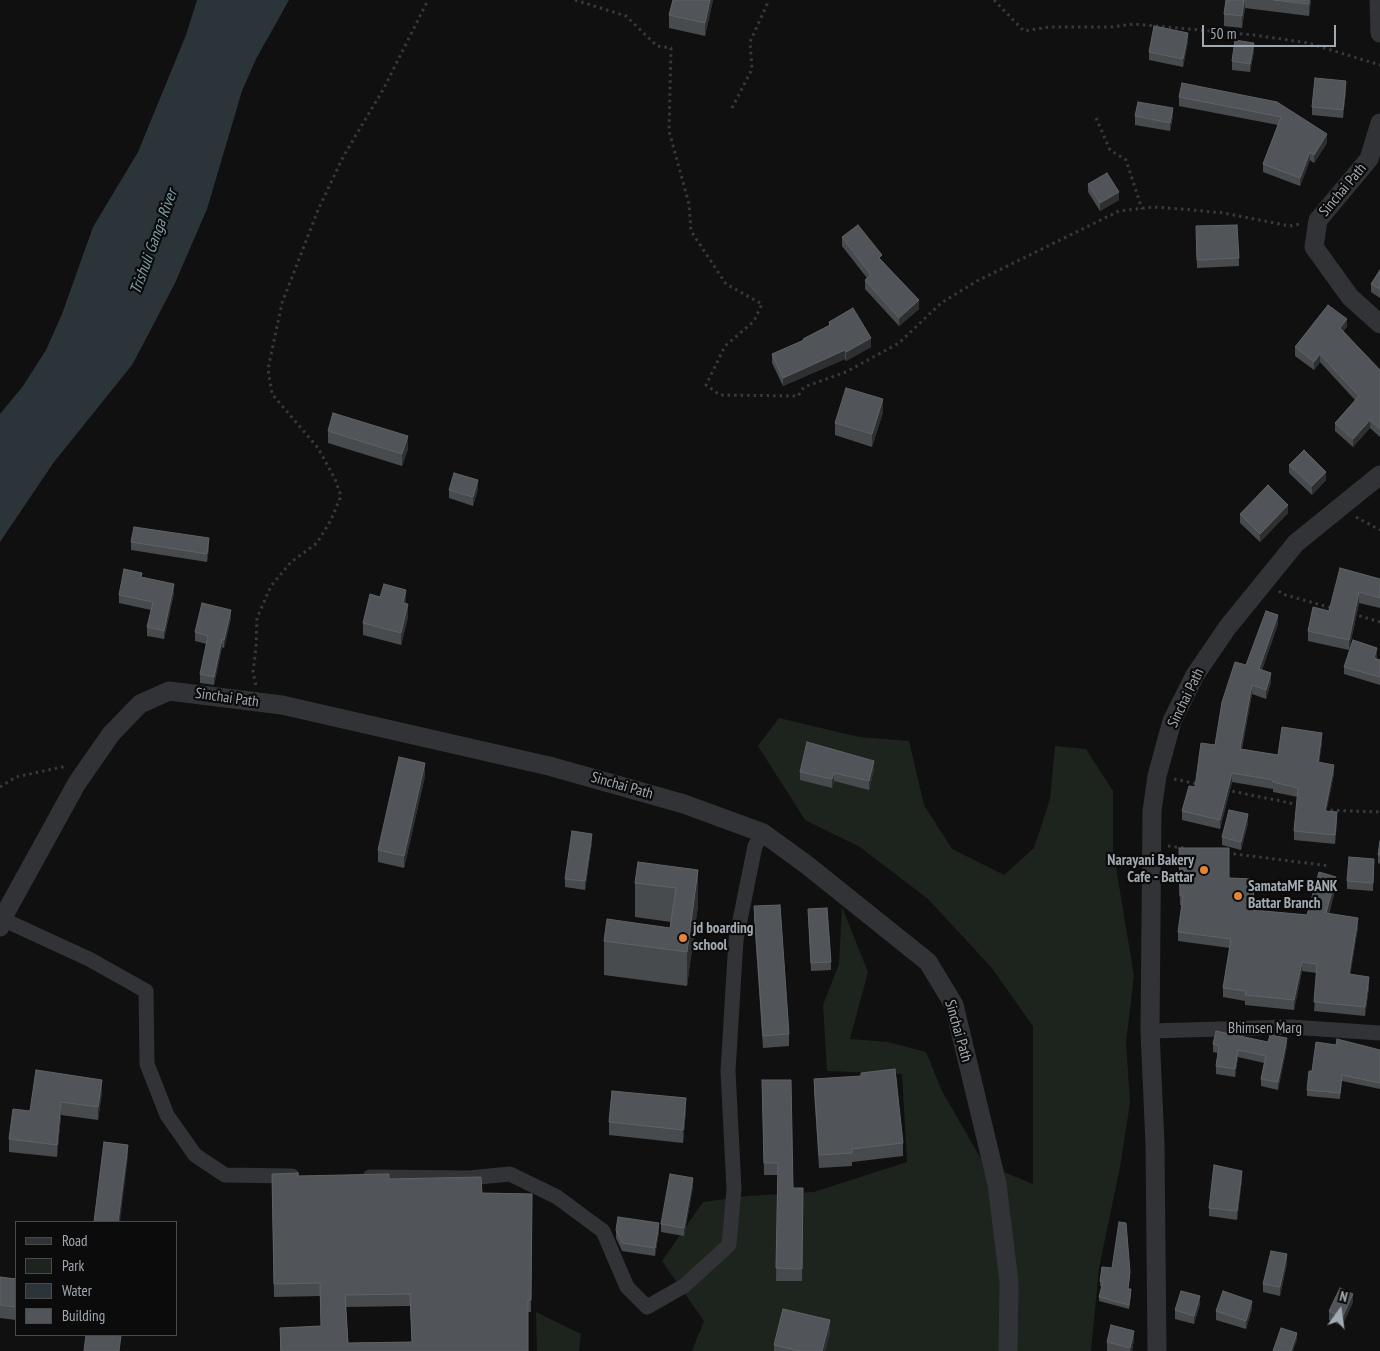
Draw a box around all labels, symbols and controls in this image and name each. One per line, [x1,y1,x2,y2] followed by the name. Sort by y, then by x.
[1205,15,1339,47] scale bar
[1210,24,1236,43] text: 50 m
[1316,160,1370,220] street label: Sinchai Path
[126,187,182,297] water label: Trishuli Ganga River
[1164,665,1208,731] street label: Sinchai Path
[194,685,260,711] street label: Sinchai Path
[589,769,655,803] street label: Sinchai Path
[1107,852,1194,887] place label: Narayani Bakery Cafe - Battar
[1198,864,1210,876] marker: Narayani Bakery Cafe - Battar
[1248,878,1338,913] place label: SamataMF BANK Battar Branch
[1232,890,1244,902] marker: SamataMF BANK Battar Branch
[693,920,753,955] place label: jd boarding school
[677,932,689,944] marker: jd boarding school
[941,998,975,1064] street label: Sinchai Path
[1228,1020,1302,1038] street label: Bhimsen Marg
[15,1221,178,1336] legend
[62,1231,88,1250] text: Road
[62,1256,84,1275] text: Park
[62,1281,92,1300] text: Water
[1315,1286,1365,1336] north arrow
[1338,1287,1349,1306] text: N
[62,1306,105,1325] text: Building

